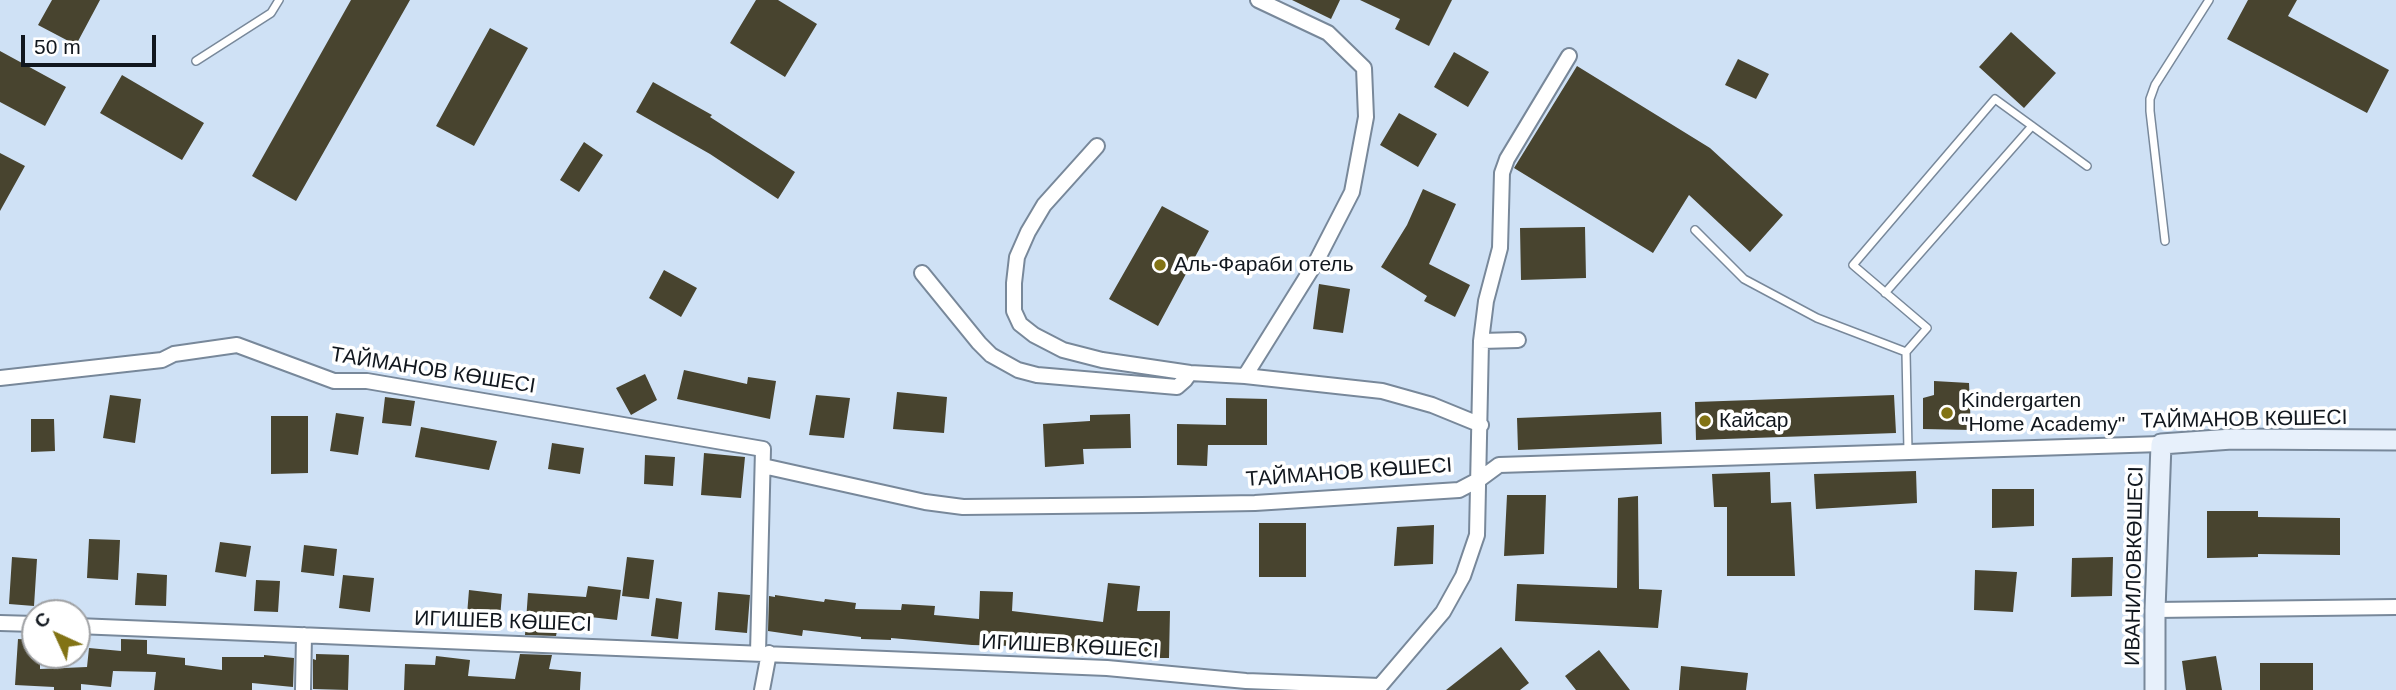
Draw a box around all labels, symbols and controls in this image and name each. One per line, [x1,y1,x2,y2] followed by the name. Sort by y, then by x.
[24,21,159,65] scale bar
[34,35,81,58] text: 50 m
[1174,252,1354,278] place label: Аль-Фараби отель
[1152,257,1168,273] marker: Аль-Фараби отель
[329,342,537,400] street label: ТАЙМАНОВ КӨШЕСІ
[1961,388,2125,438] place label: Kindergarten "Home Academy"
[1939,405,1955,421] marker: Kindergarten "Home Academy"
[2140,406,2348,434] street label: ТАЙМАНОВ КӨШЕСІ
[1719,408,1789,434] place label: Кайсар
[1697,413,1713,429] marker: Кайсар
[1245,453,1453,493] street label: ТАЙМАНОВ КӨШЕСІ
[2121,466,2149,666] street label: ИВАНИЛОВКӨШЕСІ
[21,599,91,669] north arrow
[414,606,592,638] street label: ИГИШЕВ КӨШЕСІ
[30,608,54,632] text: С
[981,630,1159,664] street label: ИГИШЕВ КӨШЕСІ

